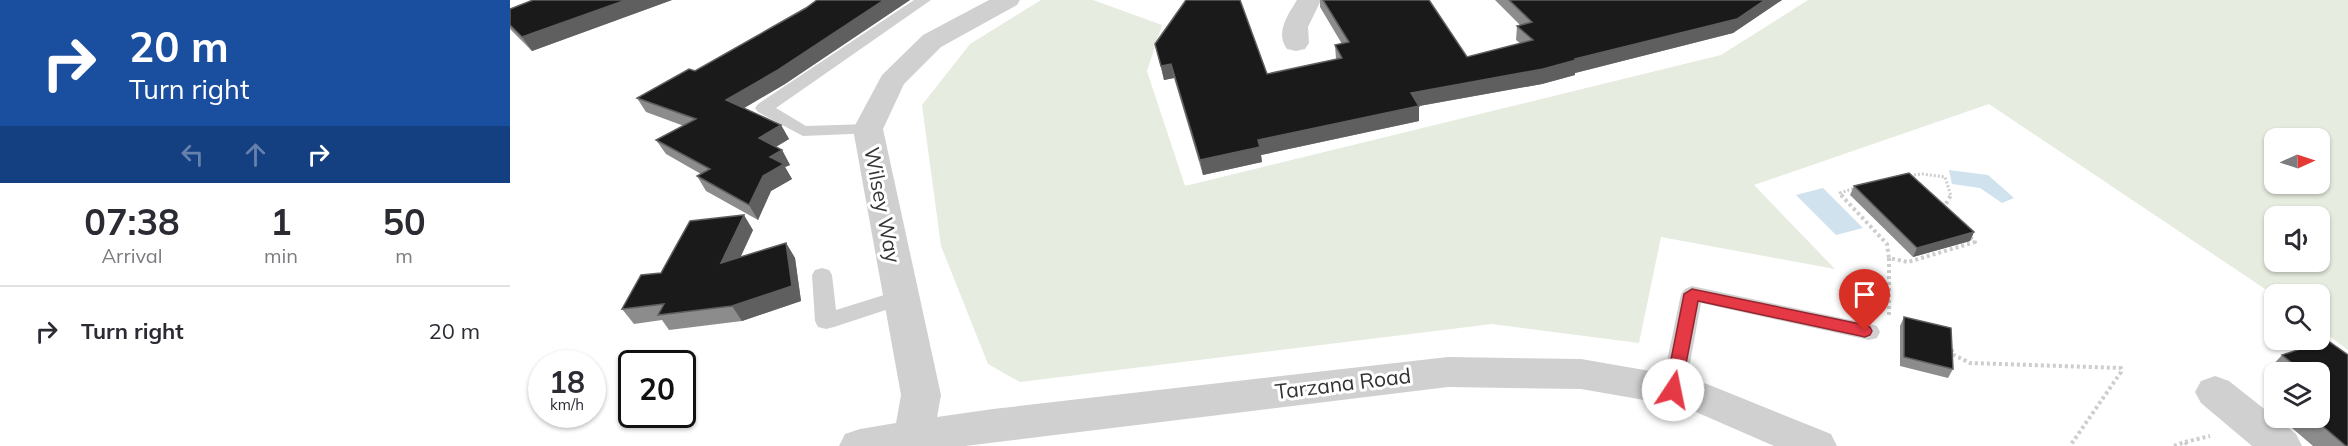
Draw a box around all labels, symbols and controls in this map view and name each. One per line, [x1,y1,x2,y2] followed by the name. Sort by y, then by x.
[129,20,229,73] text: 20 m
[30,24,108,102] icon: right
[129,72,249,106] text: Turn right
[2264,128,2330,194] north arrow
[2264,128,2330,428] map controls
[176,138,209,171] icon: left
[239,138,272,171] icon: ahead
[302,138,335,171] icon: right
[859,145,907,265] street label: Wilsey Way
[84,199,180,244] text: 07:38
[270,199,292,244] text: 1
[382,199,426,244] text: 50
[2264,206,2330,272] button: sound
[101,243,163,268] text: Arrival
[264,243,298,268] text: min
[395,243,413,268] text: m
[1839,269,1890,331] pin
[1848,278,1881,311] icon: arrive
[2264,284,2330,350] button: search
[30,315,63,348] icon: right
[81,317,184,345] text: Turn right
[429,317,480,345] text: 20 m
[618,350,696,428] speed limit sign: 20
[1641,358,1705,422] position arrow
[1273,362,1412,404] street label: Tarzana Road
[2264,362,2330,428] button: layers
[549,363,585,401] text: 18
[550,395,584,414] text: km/h

